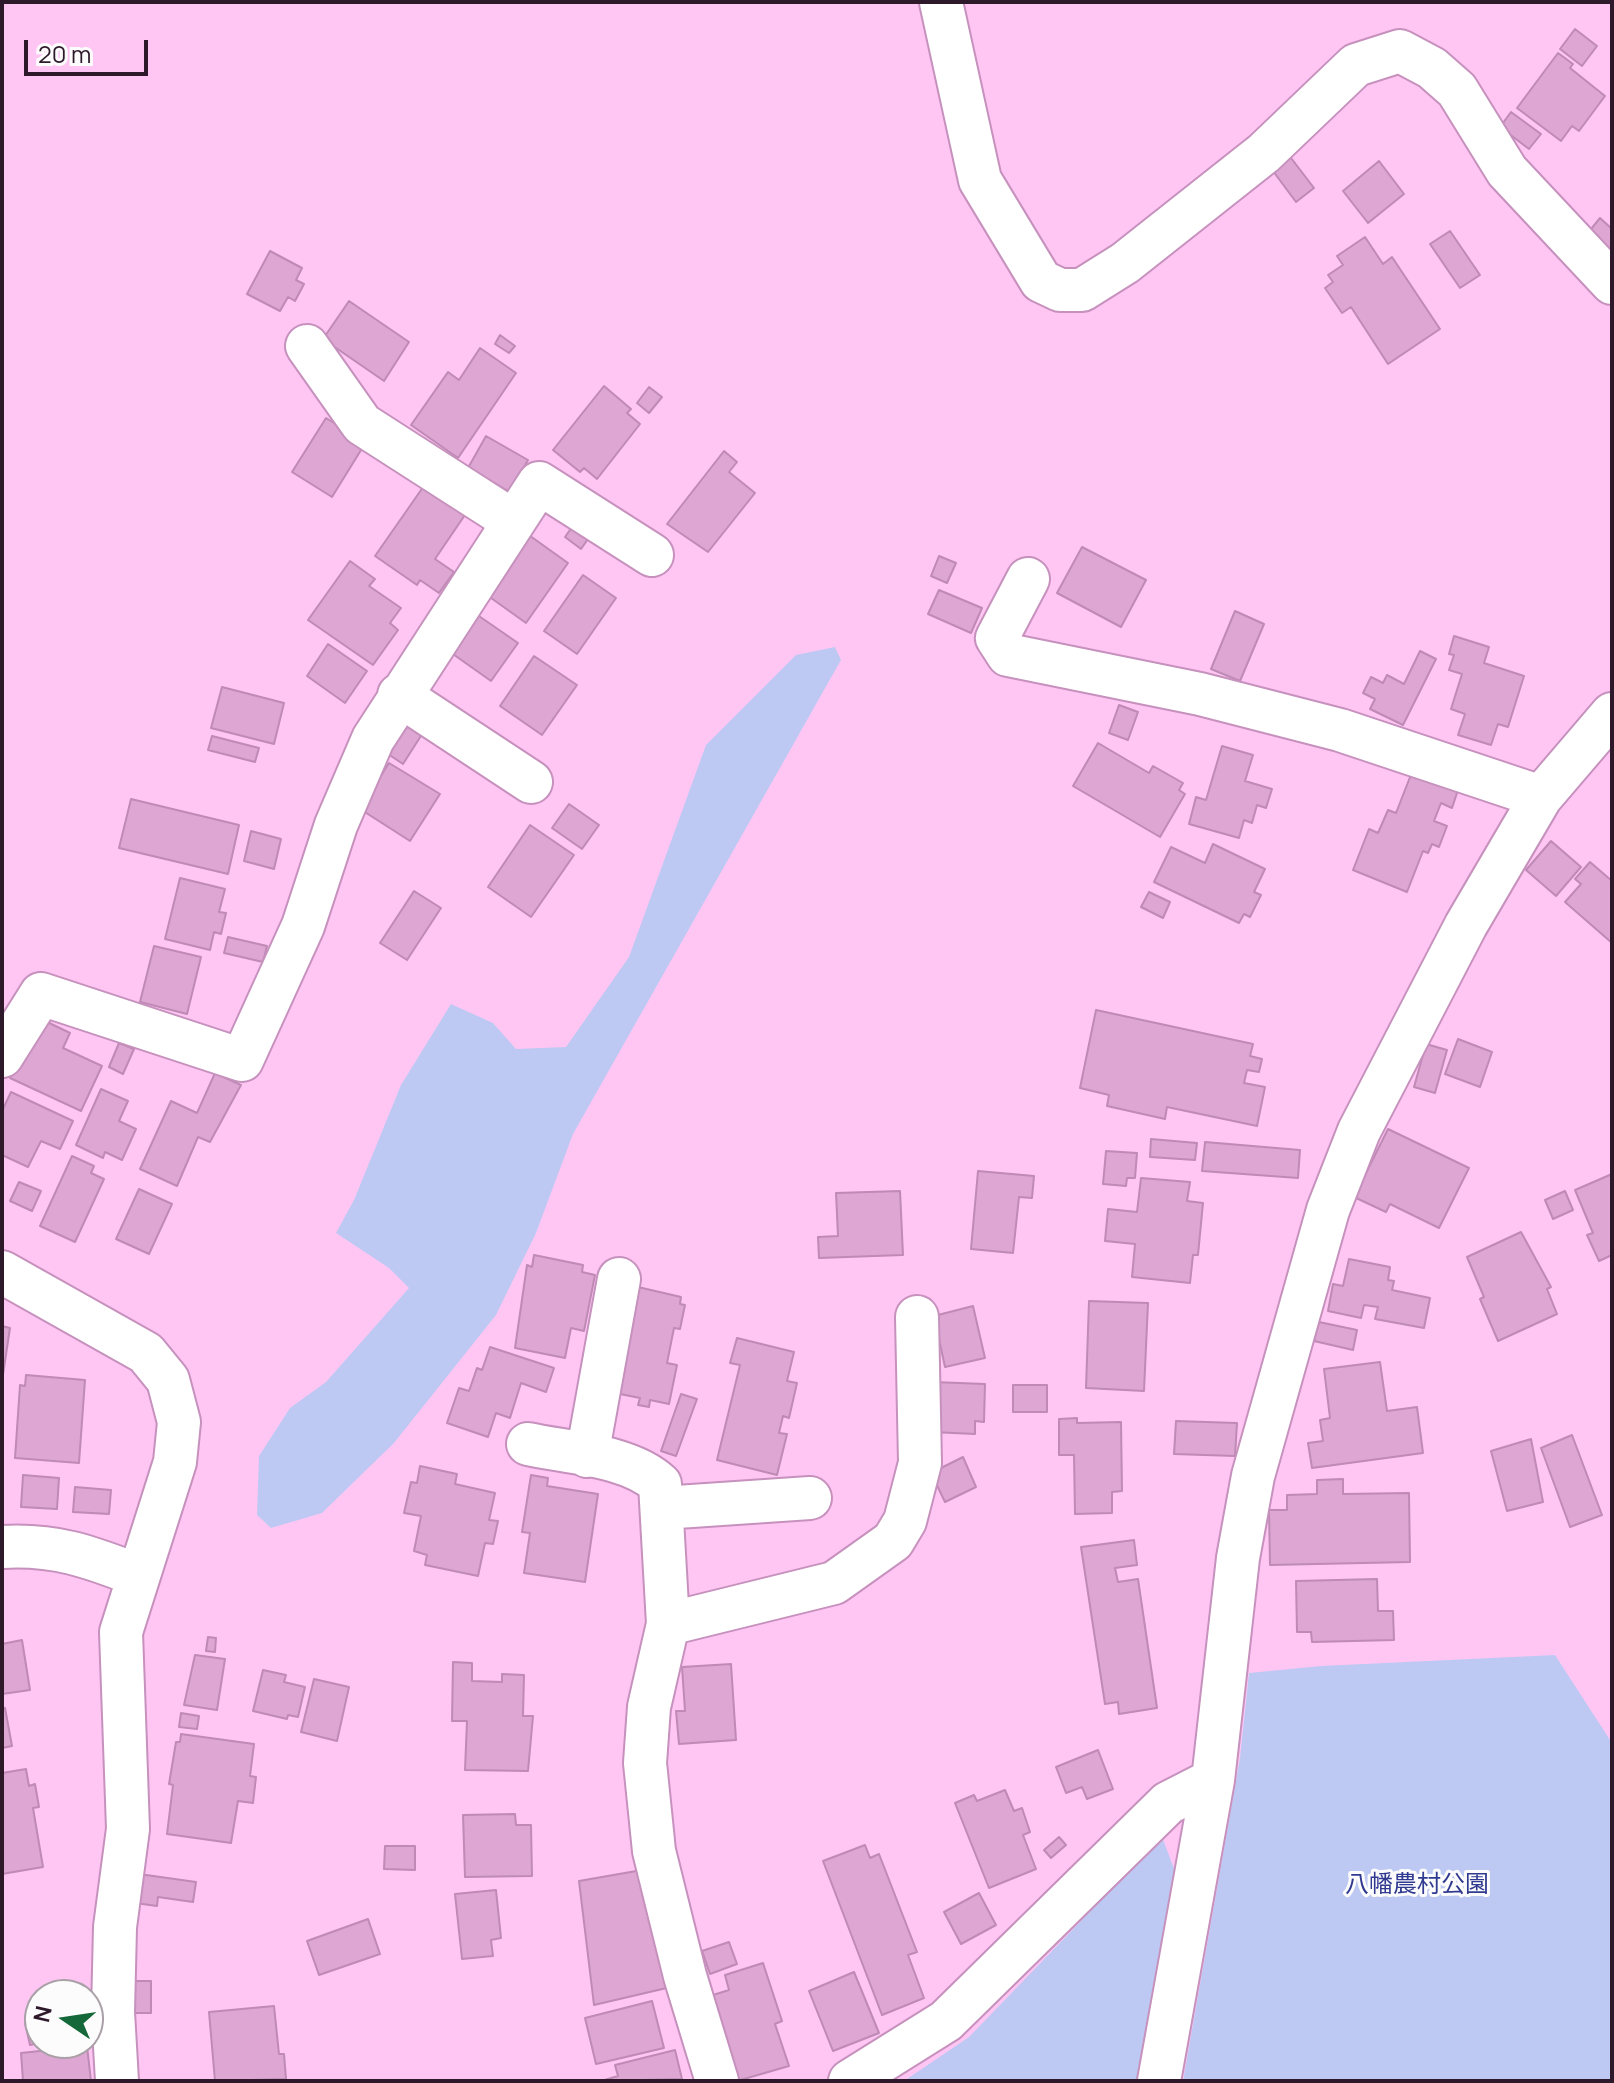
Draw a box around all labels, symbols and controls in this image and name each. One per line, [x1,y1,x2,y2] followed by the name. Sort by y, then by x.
[28,24,152,74] scale bar
[38,37,91,70] text: 20 m
[1345,1871,1489,1899] park label: 八幡農村公園
[24,1979,104,2059] north arrow
[26,2003,59,2025] text: N

